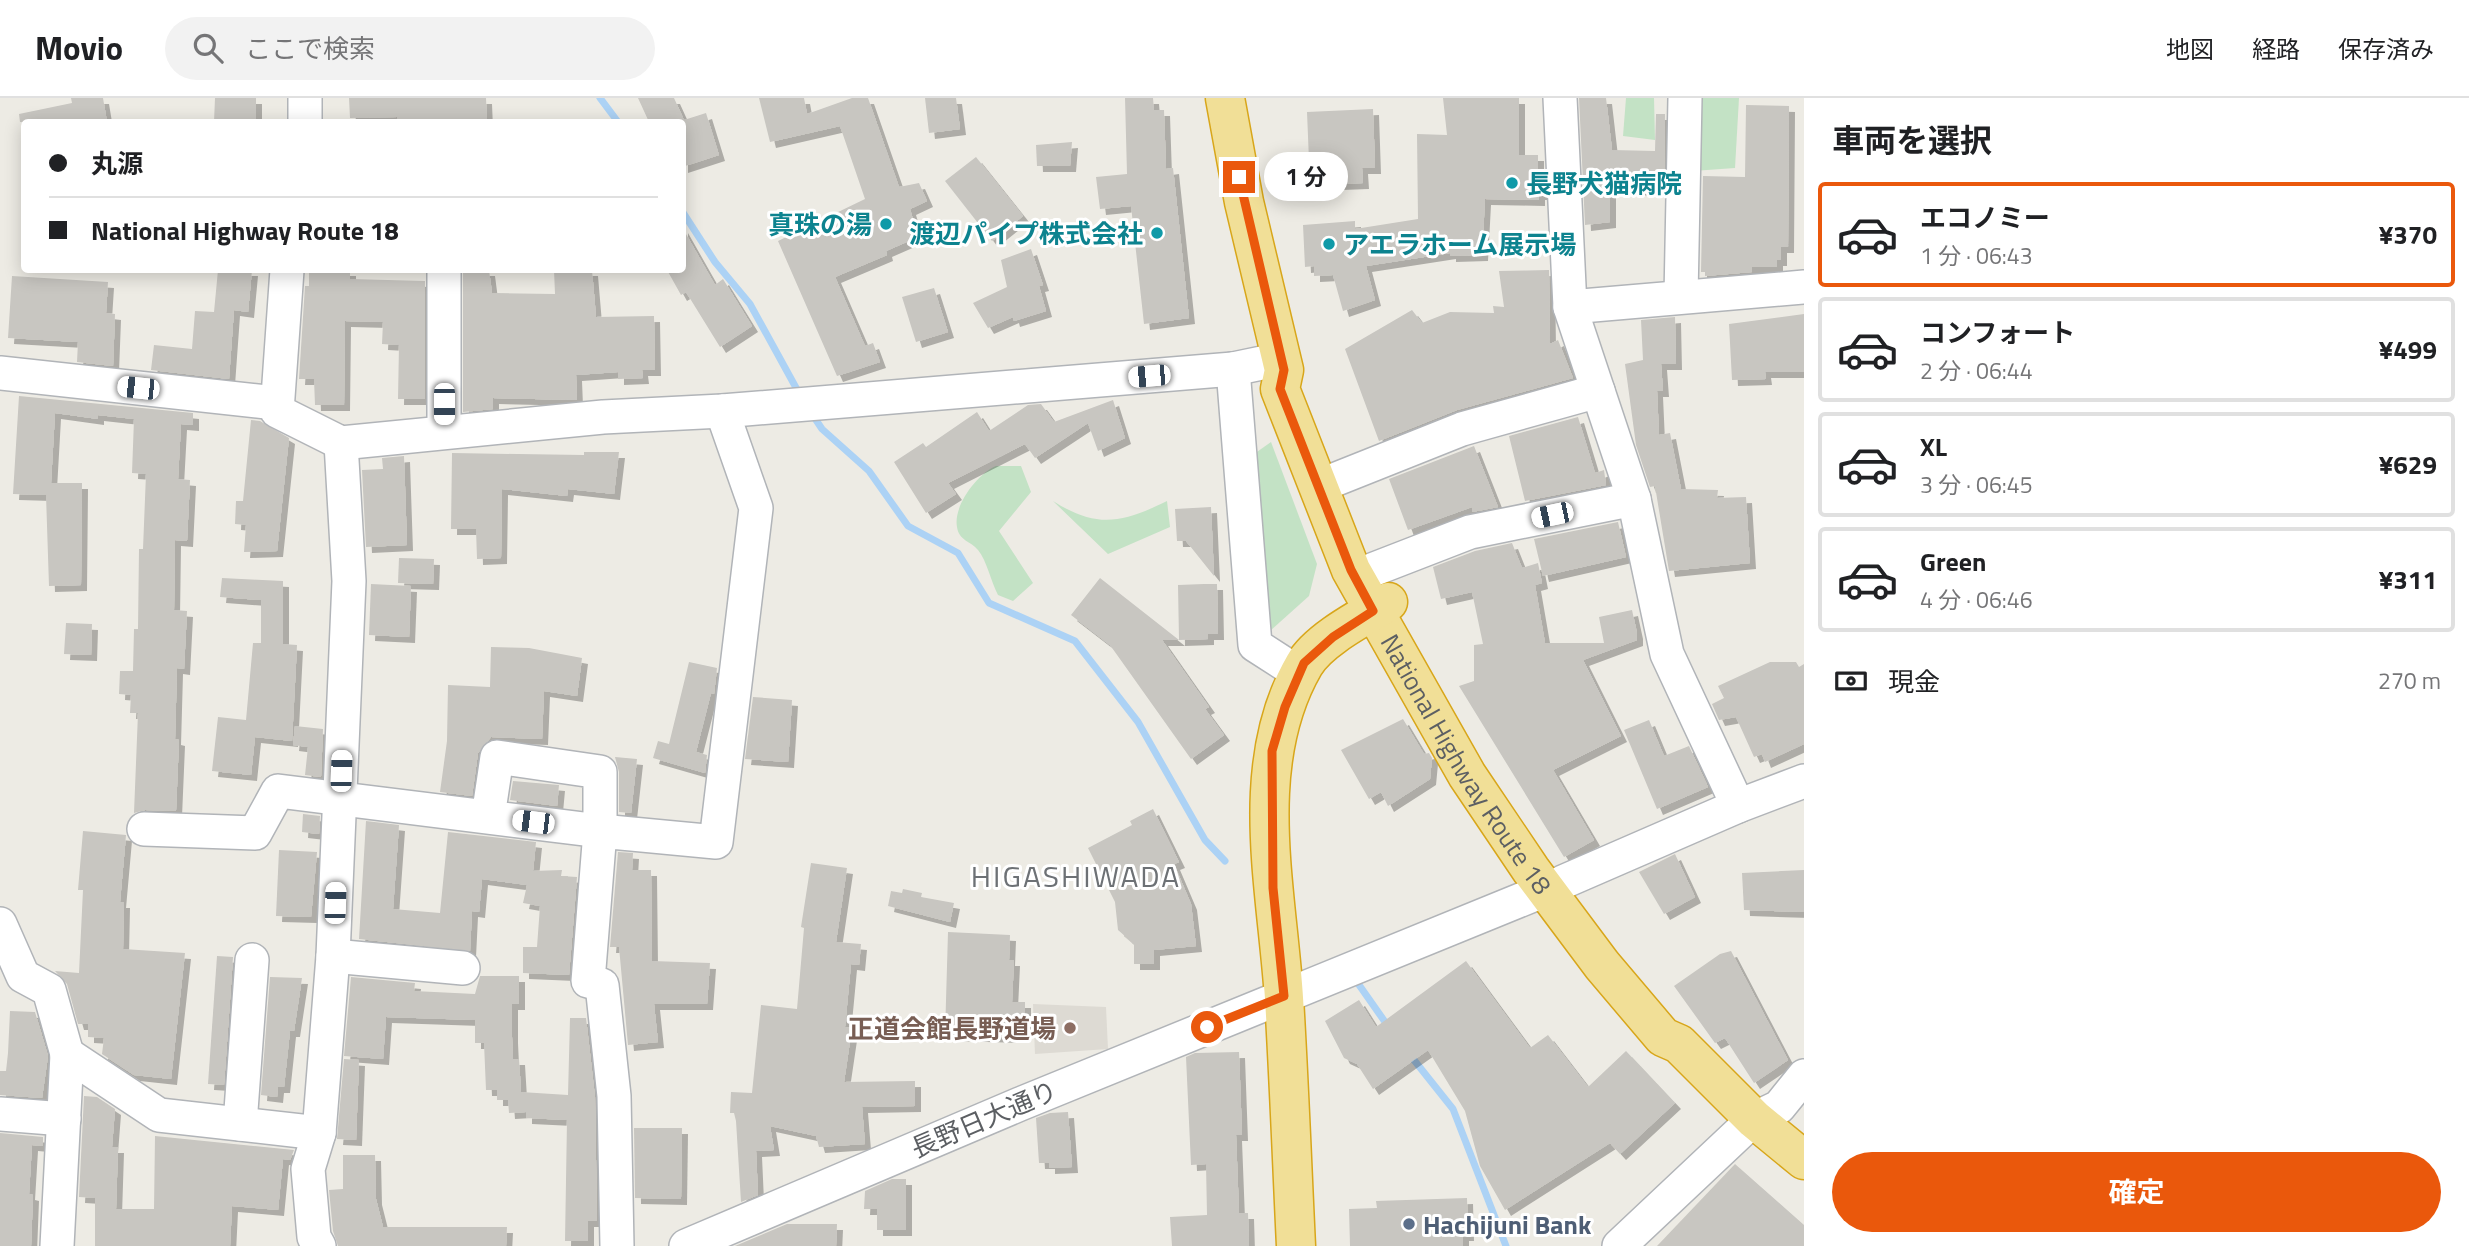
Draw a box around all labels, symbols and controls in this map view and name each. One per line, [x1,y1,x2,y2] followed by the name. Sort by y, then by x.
[165,17,655,80] search box
[35,23,123,73] text: Movio
[189,29,227,67] icon: search
[245,29,375,68] text: ここで検索
[2166,31,2214,67] text: 地図
[2252,31,2300,67] text: 経路
[2338,31,2434,67] text: 保存済み
[1832,116,1992,164] text: 車両を選択
[91,144,143,183] text: 丸源
[1264,153,1348,202] callout: 1 分
[1286,159,1326,194] text: 1 分
[1223,161,1255,193] route end
[1526,164,1682,203] place label: 長野犬猫病院
[1504,175,1520,191] marker: 長野犬猫病院
[1920,198,2050,237] text: エコノミー
[1836,203,1899,266] icon: car
[768,205,872,244] place label: 真珠の湯
[91,211,399,250] text: National Highway Route 18
[909,214,1143,253] place label: 渡辺パイプ株式会社
[2379,215,2437,254] text: ¥370
[878,216,894,232] marker: 真珠の湯
[1149,225,1165,241] marker: 渡辺パイプ株式会社
[1343,225,1576,264] place label: アエラホーム展示場
[1321,236,1337,252] marker: アエラホーム展示場
[1920,238,2033,273] text: 1 分 · 06:43
[1920,313,2075,352] text: コンフォート
[1836,318,1899,381] icon: car
[2379,330,2437,369] text: ¥499
[1920,353,2033,388] text: 2 分 · 06:44
[1128,364,1171,388] car
[117,375,160,401] car
[434,383,455,425] car
[1920,427,1947,466] text: XL
[1836,433,1899,496] icon: car
[2379,445,2437,484] text: ¥629
[1920,467,2033,502] text: 3 分 · 06:45
[1530,500,1575,530] car
[1920,542,1986,581] text: Green
[1836,548,1899,611] icon: car
[2379,560,2437,599] text: ¥311
[1920,582,2033,617] text: 4 分 · 06:46
[1371,626,1562,902] street label: National Highway Route 18
[1832,662,1870,700] icon: cash
[1888,662,1940,701] text: 現金
[2378,663,2441,698] text: 270 m
[330,750,353,792] car
[511,809,556,835] car
[971,853,1181,899] district label: HIGASHIWADA
[324,882,347,924] car
[848,1009,1056,1048] place label: 正道会館長野道場
[1191,1011,1223,1043] route start
[1062,1020,1078,1036] marker: 正道会館長野道場
[905,1071,1063,1167] street label: 長野日大通り
[1832,1152,2441,1232] button: 確定
[1423,1205,1592,1244] place label: Hachijuni Bank
[1401,1216,1417,1232] marker: Hachijuni Bank

